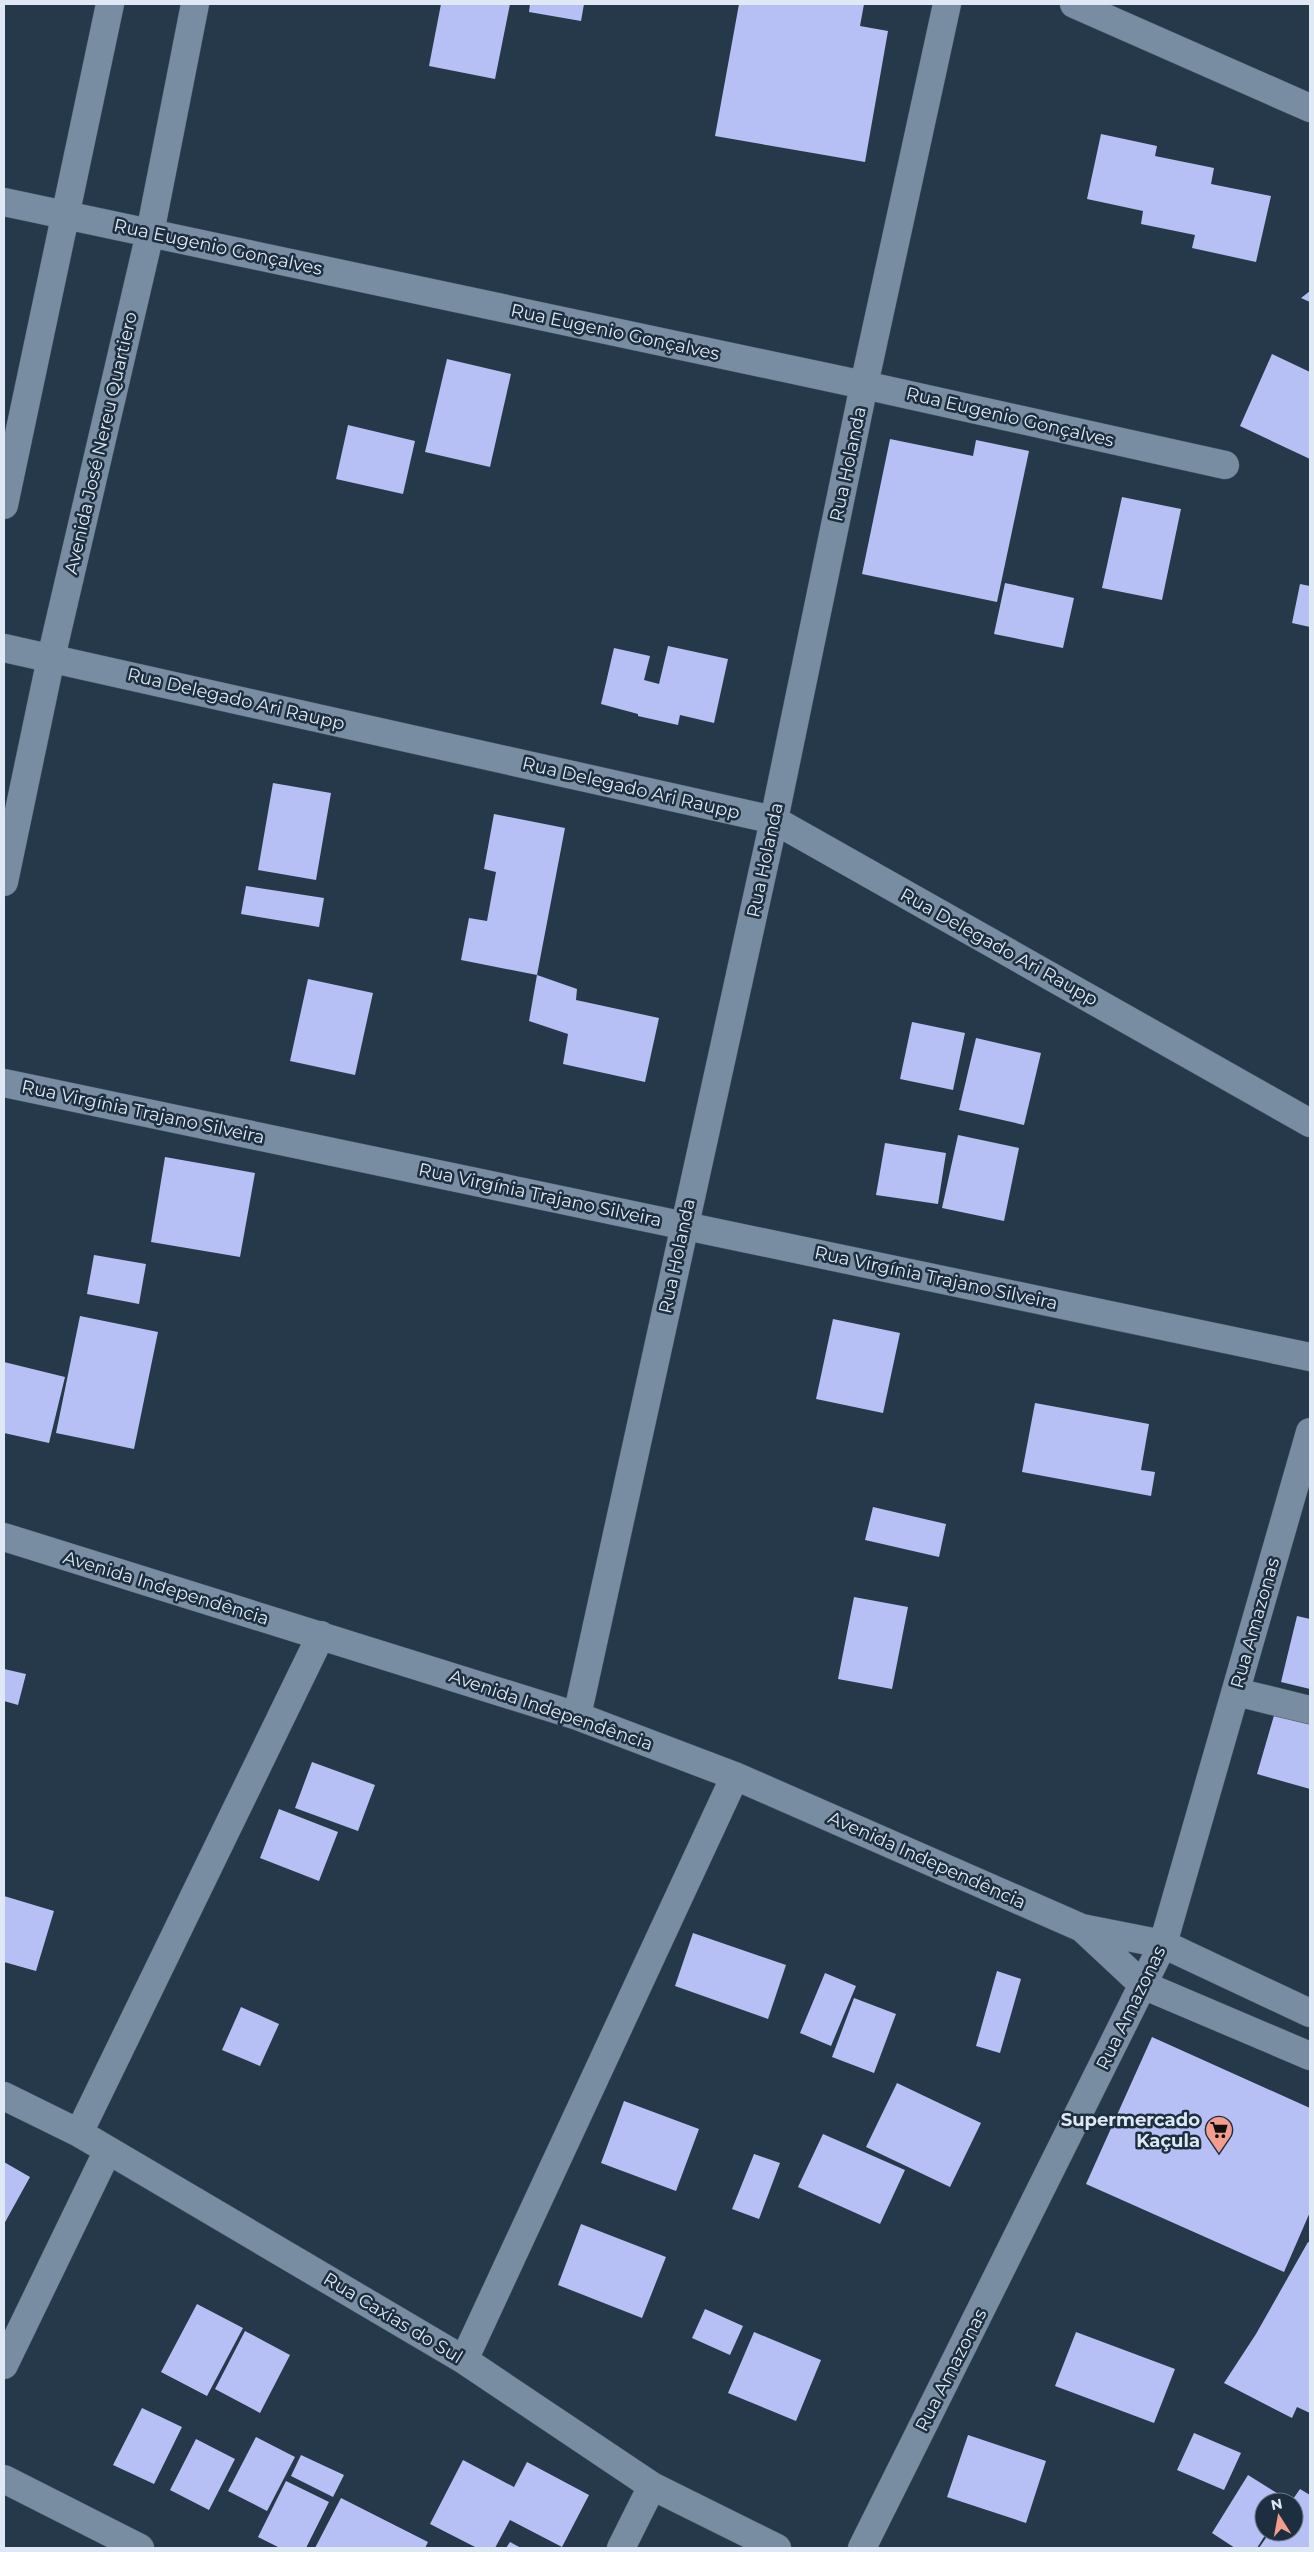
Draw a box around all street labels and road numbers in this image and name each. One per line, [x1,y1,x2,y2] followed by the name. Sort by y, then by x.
[112,214,325,280] street label: Rua Eugenio Gonçalves
[509,299,722,365] street label: Rua Eugenio Gonçalves
[60,310,142,576] street label: Avenida José Nereu Quartiero
[904,382,1116,452] street label: Rua Eugenio Gonçalves
[825,405,871,523] street label: Rua Holanda
[125,663,347,735] street label: Rua Delegado Ari Raupp
[520,752,742,824] street label: Rua Delegado Ari Raupp
[742,801,788,919] street label: Rua Holanda
[896,883,1102,1011] street label: Rua Delegado Ari Raupp
[19,1075,267,1149] street label: Rua Virgínia Trajano Silveira
[416,1158,664,1232] street label: Rua Virgínia Trajano Silveira
[654,1197,700,1315] street label: Rua Holanda
[812,1241,1060,1315] street label: Rua Virgínia Trajano Silveira
[60,1546,272,1630] street label: Avenida Independência
[1226,1555,1284,1691] street label: Rua Amazonas
[446,1665,656,1755] street label: Avenida Independência
[825,1806,1029,1914] street label: Avenida Independência
[1092,1942,1171,2073] street label: Rua Amazonas
[319,2268,467,2368] street label: Rua Caxias do Sul
[911,2305,992,2435] street label: Rua Amazonas

